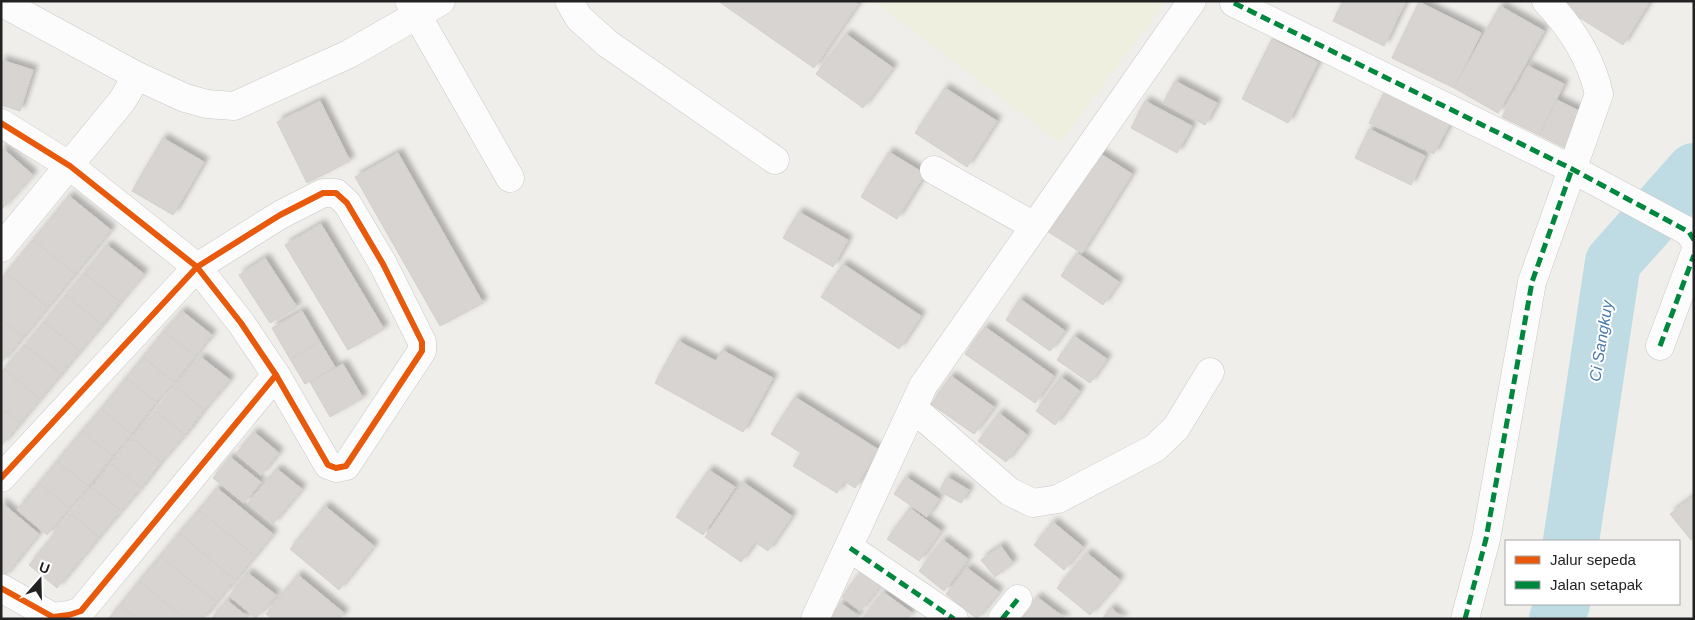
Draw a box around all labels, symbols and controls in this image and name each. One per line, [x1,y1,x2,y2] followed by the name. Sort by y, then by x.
[1586,298,1616,383] water label: Ci Sangkuy
[1505,540,1680,605] legend
[1550,551,1637,568] text: Jalur sepeda
[15,555,65,605] north arrow
[37,559,52,577] text: U
[1550,576,1643,593] text: Jalan setapak

